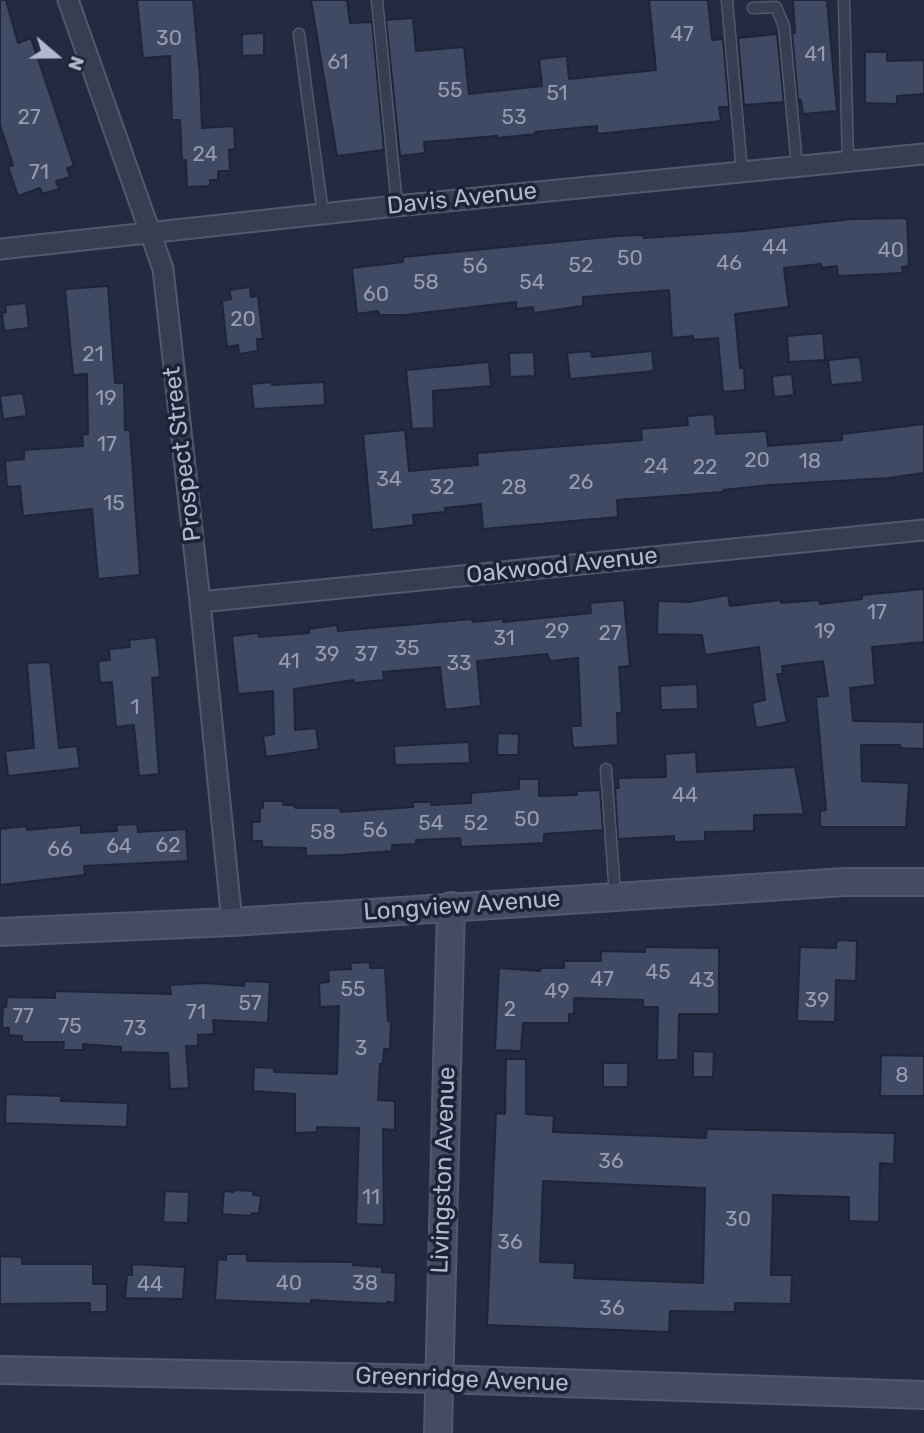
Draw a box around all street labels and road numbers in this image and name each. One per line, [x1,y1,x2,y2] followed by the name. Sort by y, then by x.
[385,177,539,221] street label: Davis Avenue
[158,365,208,543] street label: Prospect Street
[465,542,659,590] street label: Oakwood Avenue
[363,885,561,927] street label: Longview Avenue
[426,1066,462,1274] street label: Livingston Avenue
[355,1362,569,1398] street label: Greenridge Avenue

